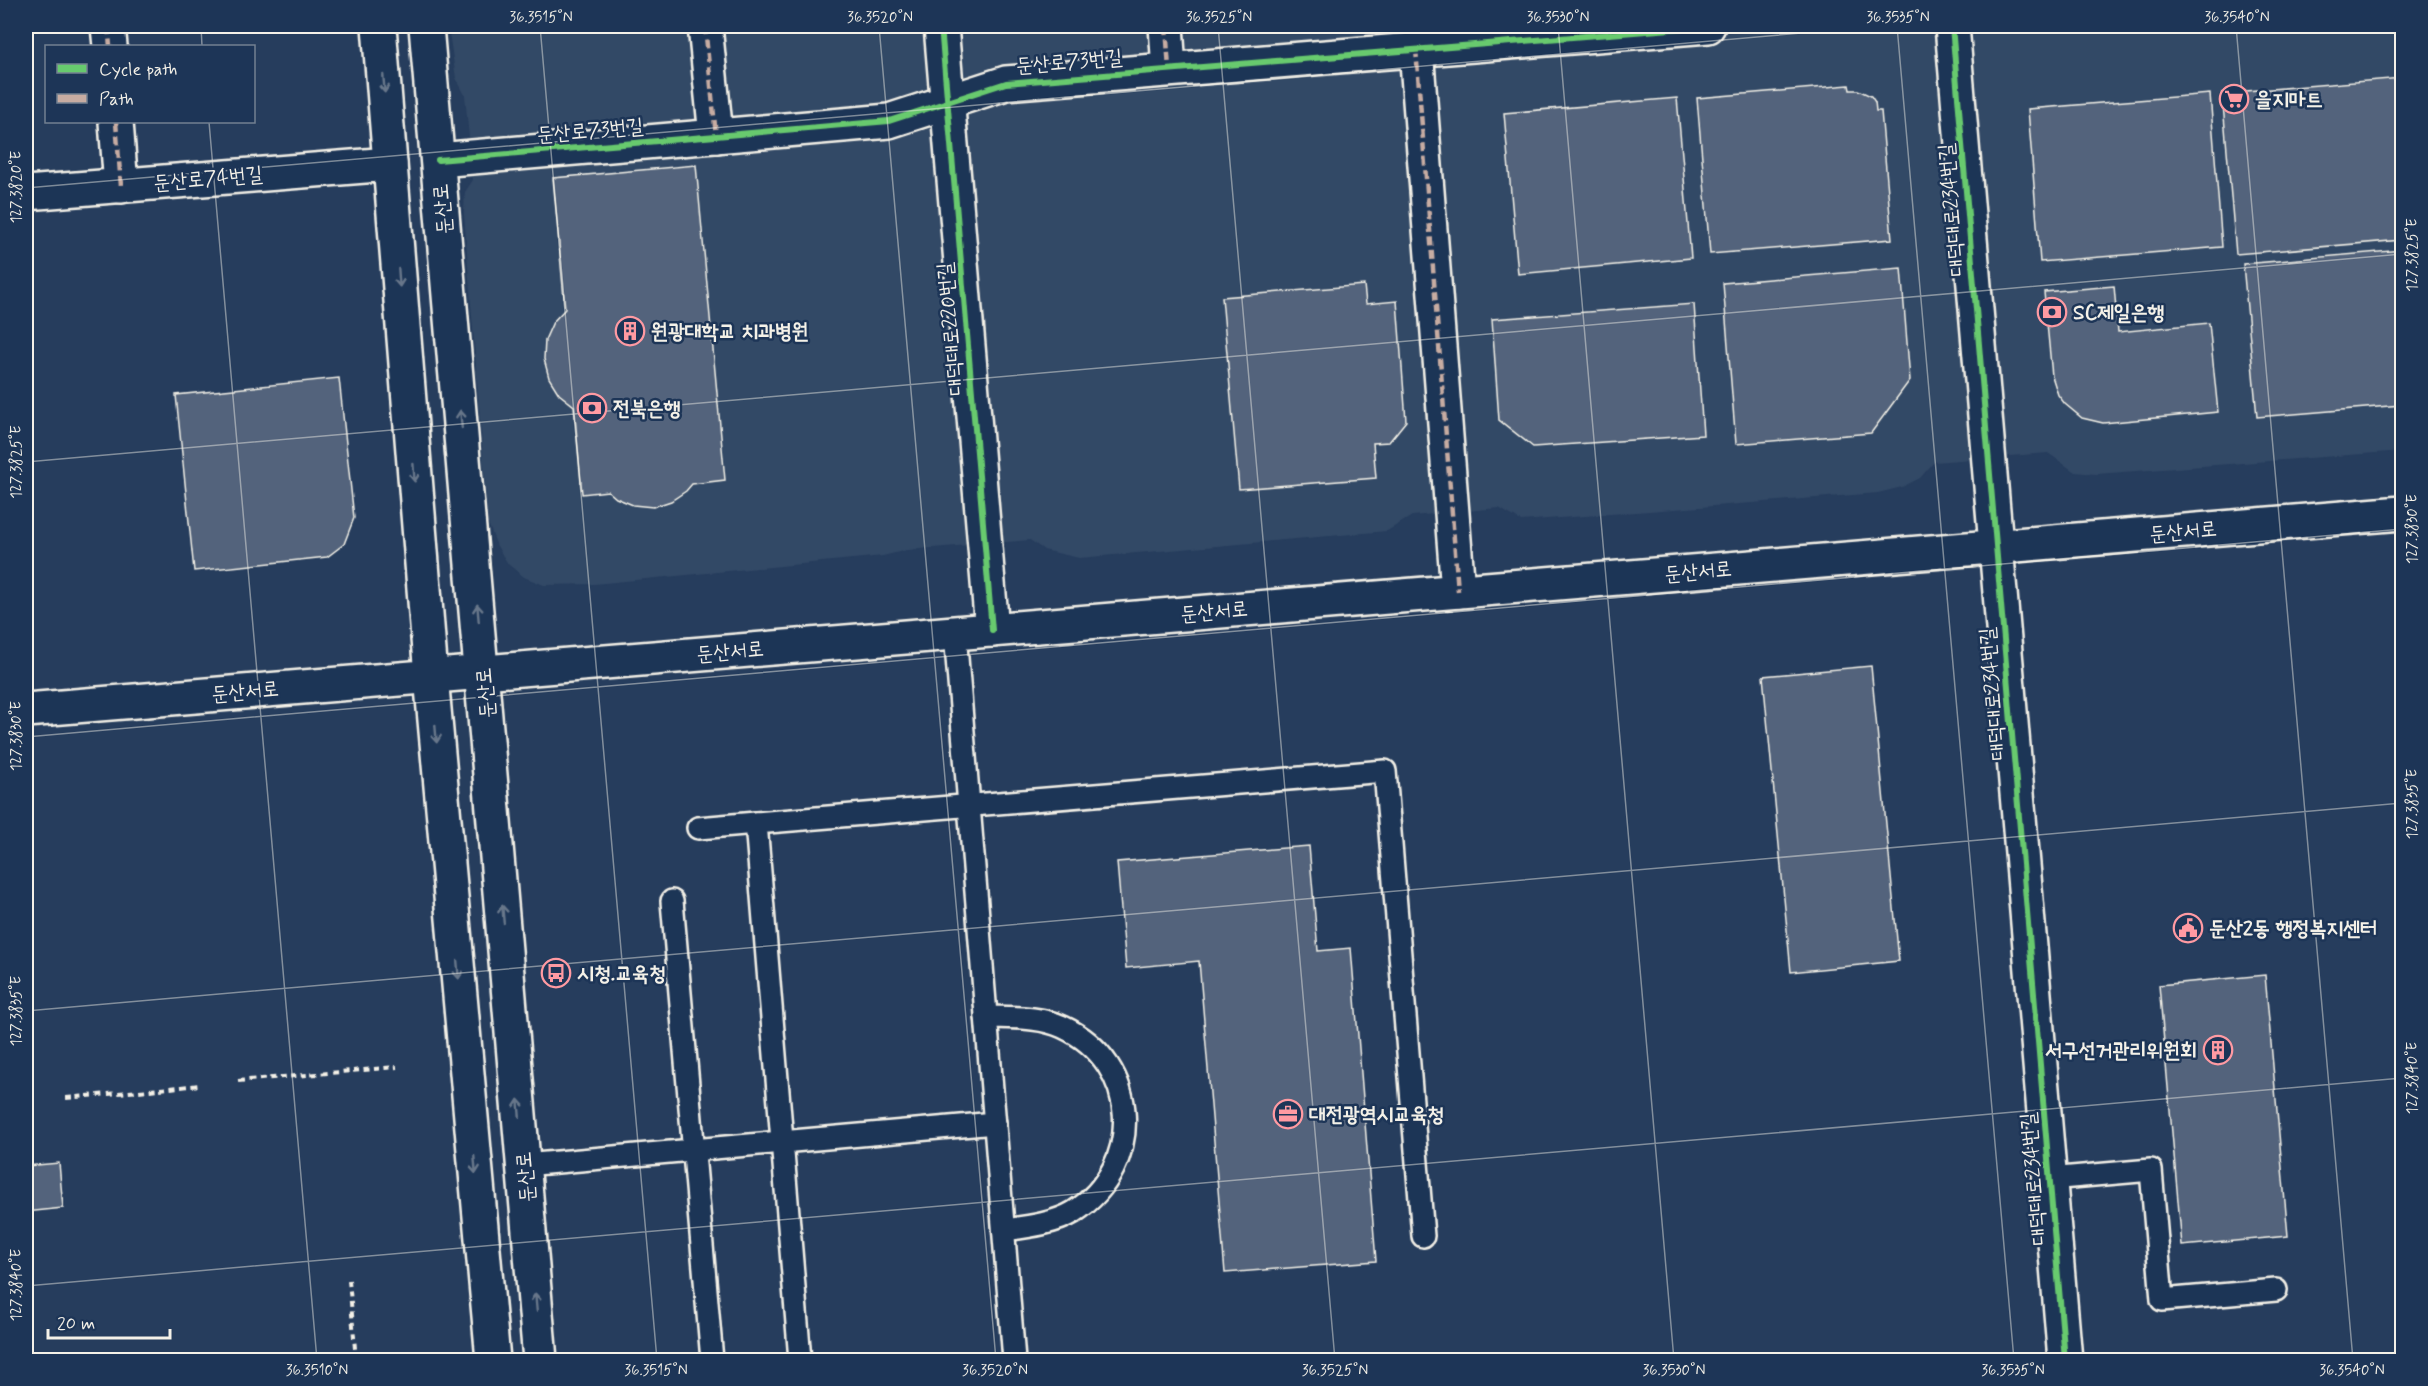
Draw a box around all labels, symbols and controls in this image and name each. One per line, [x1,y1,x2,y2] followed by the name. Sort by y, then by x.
[509,8,573,28] text: 36.3515°N
[847,8,913,28] text: 36.3520°N
[1186,8,1252,28] text: 36.3525°N
[1527,8,1589,28] text: 36.3530°N
[1866,8,1930,28] text: 36.3535°N
[2204,8,2270,28] text: 36.3540°N
[1015,43,1124,81] street label: 둔산로73번길
[45,45,255,123] legend
[99,58,177,82] text: Cycle path
[379,73,390,93] one-way arrow
[2218,83,2250,115] supermarket icon: 을지마트
[2255,86,2323,114] place label: 을지마트
[99,88,134,112] text: Path
[536,112,645,150] street label: 둔산로73번길
[1932,142,1972,278] street label: 대덕대로234번길
[7,150,27,223] text: 127.3820°E
[152,160,264,198] street label: 둔산로74번길
[427,182,459,235] street label: 둔산로
[2403,218,2423,292] text: 127.3825°E
[931,261,971,397] street label: 대덕대로220번길
[394,268,405,288] one-way arrow
[2036,296,2068,328] bank icon: SC제일은행
[2073,299,2165,327] place label: SC제일은행
[614,315,646,347] building icon: 원광대학교 치과병원
[651,318,809,346] place label: 원광대학교 치과병원
[576,392,608,424] bank icon: 전북은행
[613,395,681,423] place label: 전북은행
[455,409,466,429] one-way arrow
[7,425,27,499] text: 127.3825°E
[409,462,420,482] one-way arrow
[2403,494,2423,564] text: 127.3830°E
[2148,515,2218,549] street label: 둔산서로
[1663,555,1733,589] street label: 둔산서로
[1179,595,1249,629] street label: 둔산서로
[472,604,483,624] one-way arrow
[1973,626,2013,762] street label: 대덕대로234번길
[695,635,765,669] street label: 둔산서로
[470,666,502,719] street label: 둔산로
[210,675,280,709] street label: 둔산서로
[7,701,27,771] text: 127.3830°E
[431,724,442,744] one-way arrow
[2403,769,2423,839] text: 127.3835°E
[497,904,508,924] one-way arrow
[2172,912,2204,944] public building icon: 둔산2동 행정복지센터
[2209,915,2377,943] place label: 둔산2동 행정복지센터
[540,957,572,989] bus stop icon: 시청.교육청
[453,960,464,980] one-way arrow
[577,960,666,988] place label: 시청.교육청
[7,976,27,1046] text: 127.3835°E
[2202,1034,2234,1066] building icon: 서구선거관리위원회
[2045,1037,2197,1065] place label: 서구선거관리위원회
[2403,1041,2423,1114] text: 127.3840°E
[514,1098,525,1118] one-way arrow
[1272,1098,1304,1130] office icon: 대전광역시교육청
[1309,1101,1444,1129] place label: 대전광역시교육청
[2014,1111,2054,1247] street label: 대덕대로234번길
[510,1150,542,1203] street label: 둔산로
[470,1154,481,1174] one-way arrow
[7,1248,27,1321] text: 127.3840°E
[530,1293,541,1313] one-way arrow
[48,1302,170,1340] scale bar
[57,1312,95,1336] text: 20 m
[286,1361,348,1381] text: 36.3510°N
[624,1361,688,1381] text: 36.3515°N
[962,1361,1028,1381] text: 36.3520°N
[1302,1361,1368,1381] text: 36.3525°N
[1643,1361,1705,1381] text: 36.3530°N
[1981,1361,2045,1381] text: 36.3535°N
[2319,1361,2385,1381] text: 36.3540°N

